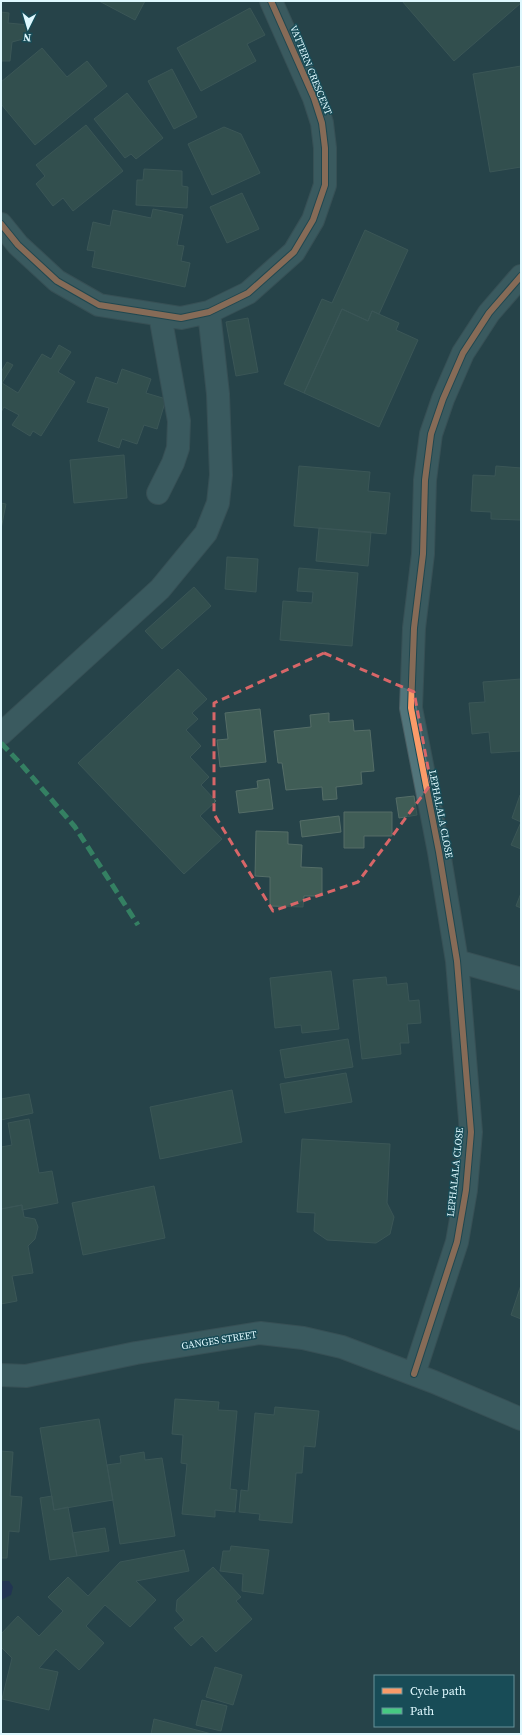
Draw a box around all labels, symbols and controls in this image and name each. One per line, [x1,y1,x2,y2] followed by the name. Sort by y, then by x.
[8,8,48,48] north arrow
[287,23,335,117] street label: VATTERN CRESCENT
[23,30,32,45] text: N
[426,769,456,859] street label: LEPHALALA CLOSE
[444,1127,466,1217] street label: LEPHALALA CLOSE
[180,1328,258,1352] street label: GANGES STREET
[374,1675,514,1727] legend
[410,1683,466,1699] text: Cycle path
[410,1703,434,1719] text: Path

